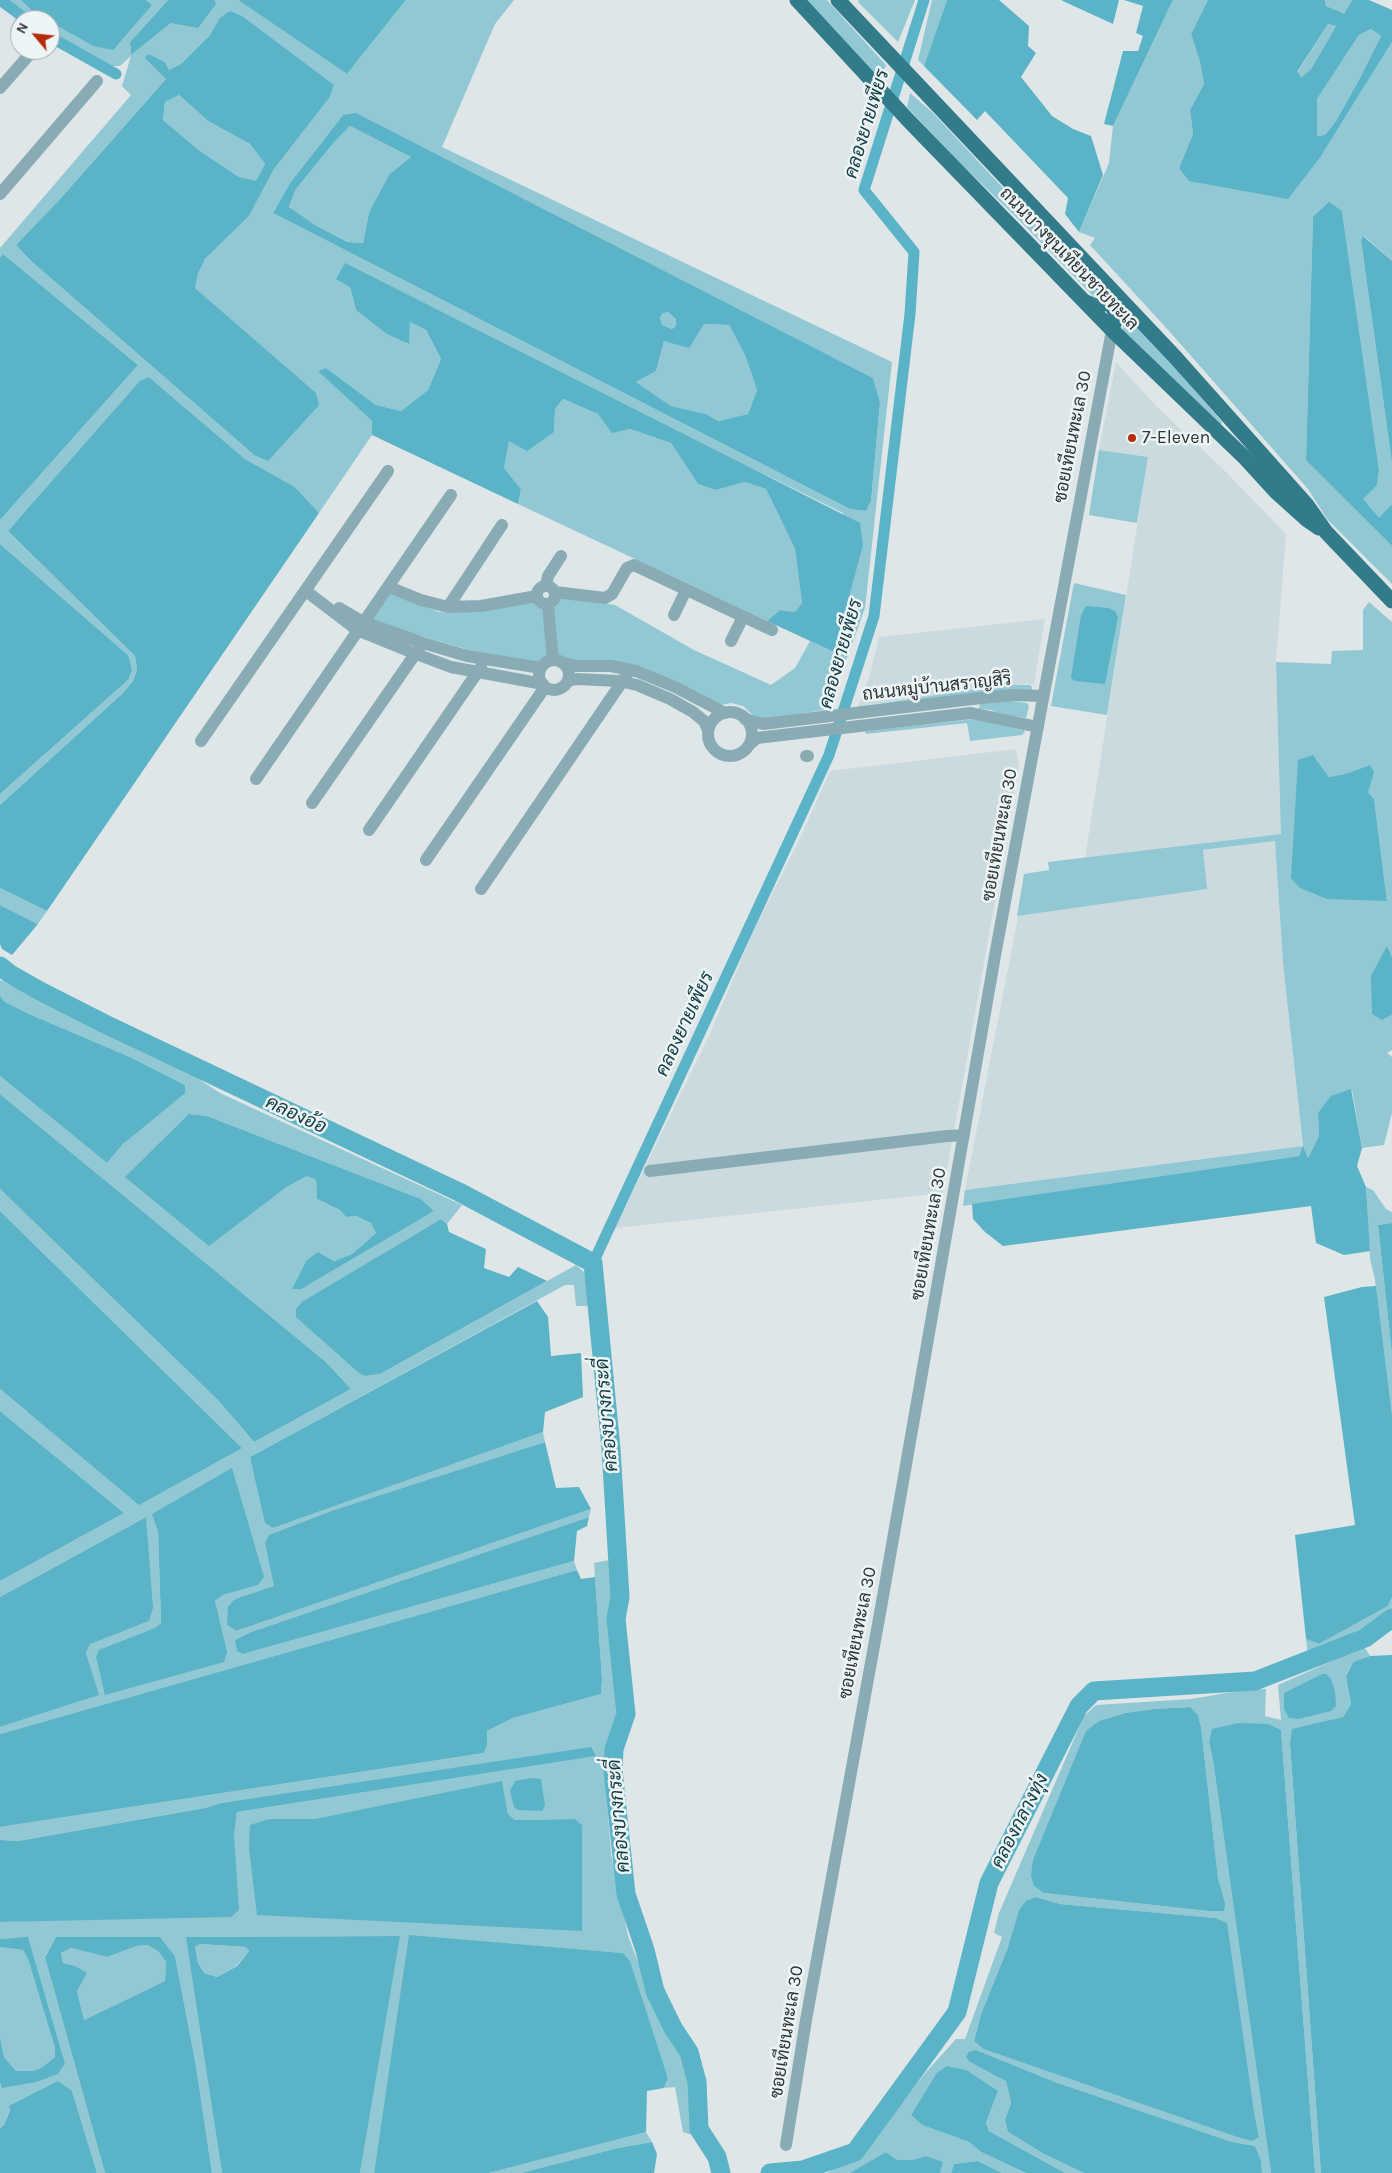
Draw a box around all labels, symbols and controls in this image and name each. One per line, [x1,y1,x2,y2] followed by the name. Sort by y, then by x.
[10,10,60,60] north arrow
[12,20,32,37] text: N
[840,67,894,181] water label: คลองยายเพียร
[995,183,1143,335] street label: ถนนบางขุนเทียนชายทะเล
[1050,369,1096,505] street label: ซอยเทียนทะเล 30
[1142,427,1210,449] place label: 7-Eleven
[1126,432,1138,444] marker: 7-Eleven
[814,597,868,711] water label: คลองยายเพียร
[861,668,1013,706] street label: ถนนหมู่บ้านสราญสิริ
[978,767,1022,903] street label: ซอยเทียนทะเล 30
[651,968,719,1080] water label: คลองยายเพียร
[262,1091,330,1139] water label: คลองอ้อ
[907,1166,951,1302] street label: ซอยเทียนทะเล 30
[591,1357,623,1473] water label: คลองบางกระดี่
[835,1565,881,1701] street label: ซอยเทียนทะเล 30
[603,1758,635,1874] water label: คลองบางกระดี่
[986,1770,1054,1872] water label: คลองกลางทุ่ง
[766,1964,808,2100] street label: ซอยเทียนทะเล 30

